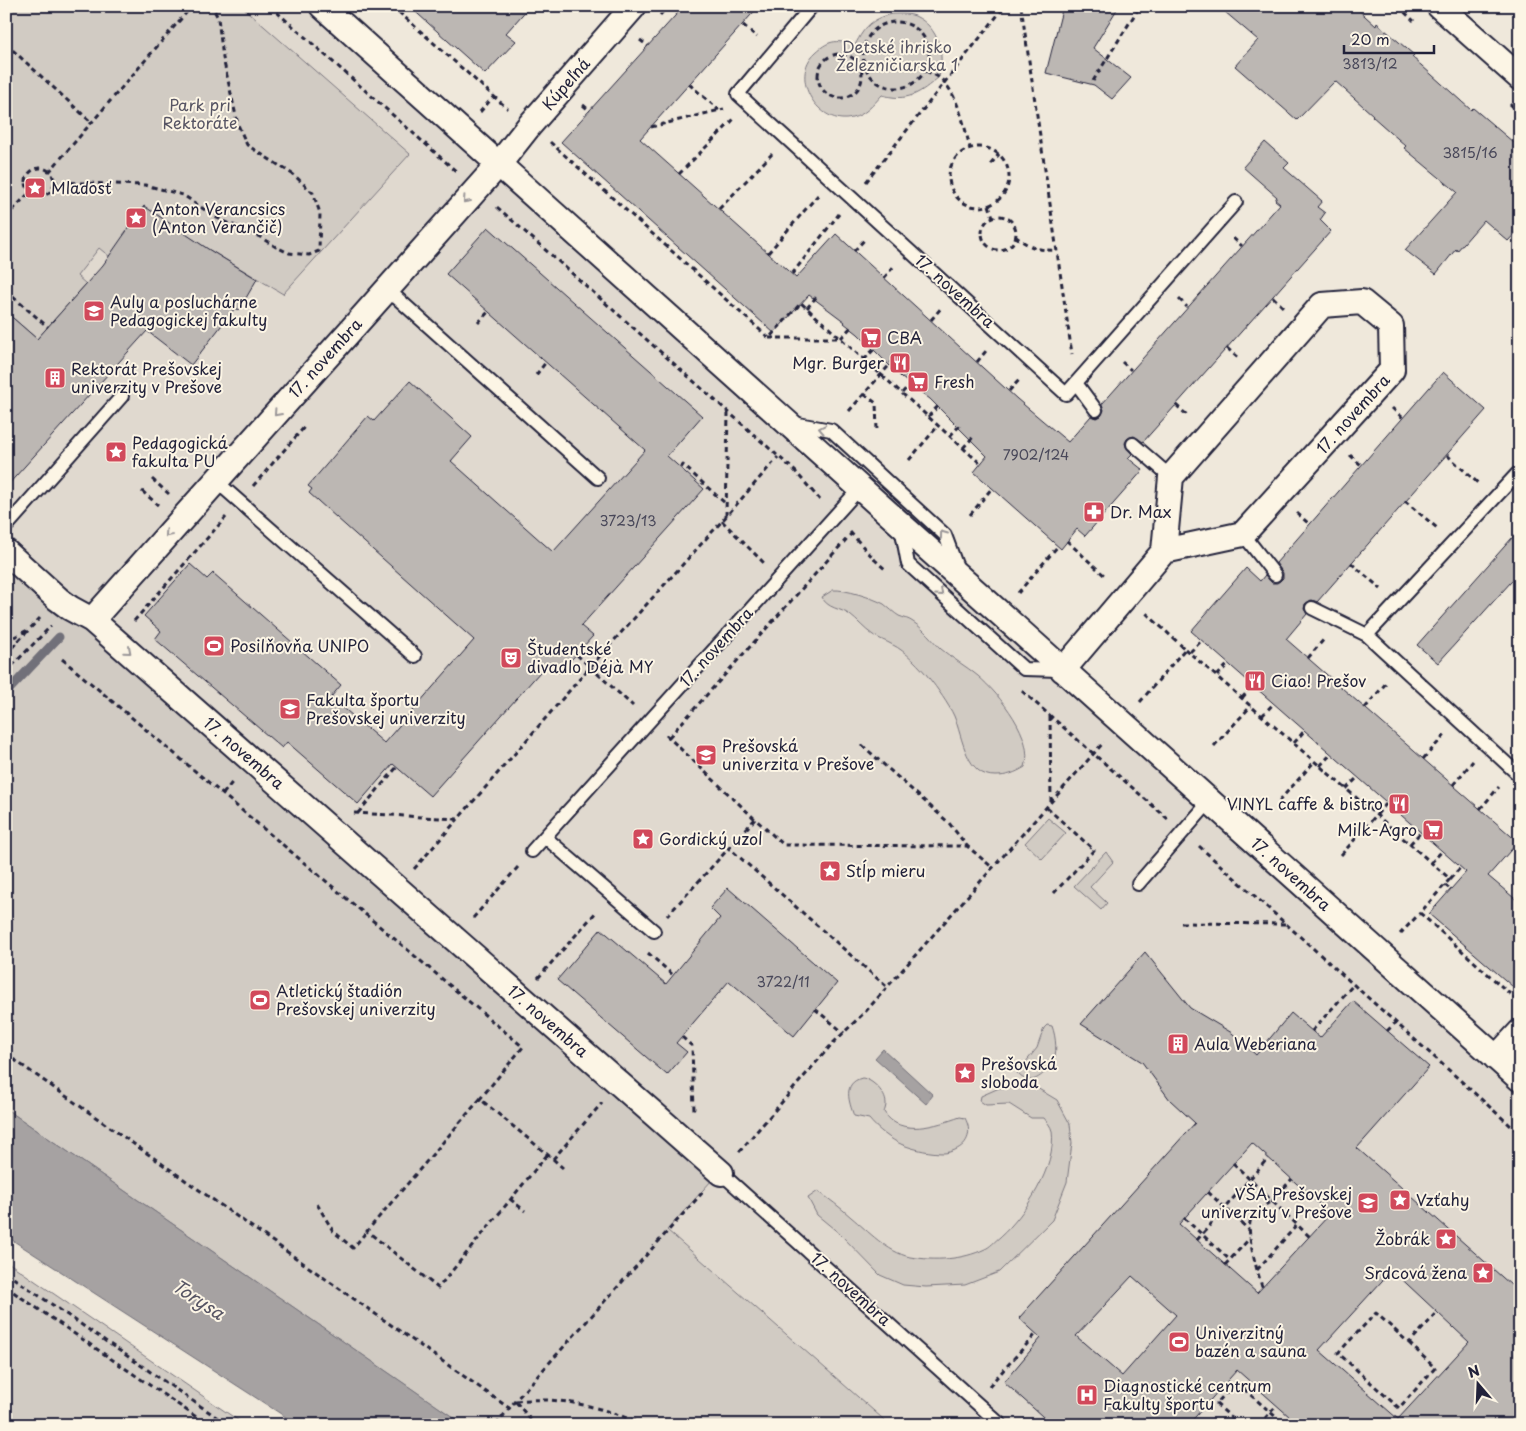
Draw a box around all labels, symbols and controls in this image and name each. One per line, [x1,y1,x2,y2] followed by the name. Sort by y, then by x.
[1344,22,1434,54] scale bar
[1351,27,1390,50] text: 20 m
[836,34,958,76] park label: Detské ihrisko Železničiarska 1
[536,52,595,115] street label: Kúpeľná
[1342,53,1398,74] house number: 3813/12
[162,92,238,134] park label: Park pri Rektoráte
[1442,142,1498,163] house number: 3815/16
[51,175,112,199] place label: Mladosť
[23,176,47,200] place icon: Mladosť
[463,195,472,204] one-way arrow
[152,196,285,238] place label: Anton Verancsics (Anton Verančič)
[124,206,148,230] place icon: Anton Verancsics (Anton Verančič)
[910,248,1001,333] street label: 17. novembra
[110,289,267,331] place label: Auly a posluchárne Pedagogickej fakulty
[82,299,106,323] school or university icon: Auly a posluchárne Pedagogickej fakulty
[282,312,367,403] street label: 17. novembra
[887,325,922,349] place label: CBA
[859,326,883,350] supermarket icon: CBA
[792,350,885,374] place label: Mgr. Burger
[888,351,912,375] restaurant icon: Mgr. Burger
[71,356,222,398] place label: Rektorát Prešovskej univerzity v Prešove
[43,366,67,390] building icon: Rektorát Prešovskej univerzity v Prešove
[1310,368,1395,459] street label: 17. novembra
[934,369,974,393] place label: Fresh
[906,370,930,394] supermarket icon: Fresh
[274,407,282,416] one-way arrow
[817,424,826,434] one-way arrow
[132,430,228,472] place label: Pedagogická fakulta PU
[104,440,128,464] place icon: Pedagogická fakulta PU
[1003,444,1069,465] house number: 7902/124
[1110,499,1171,523] place label: Dr. Max
[1082,500,1106,524] pharmacy icon: Dr. Max
[599,510,657,531] house number: 3723/13
[165,529,174,538] one-way arrow
[940,531,949,540] one-way arrow
[935,587,944,596] one-way arrow
[673,601,758,692] street label: 17. novembra
[230,633,369,657] place label: Posilňovňa UNIPO
[202,634,226,658] sports icon: Posilňovňa UNIPO
[527,636,654,678] place label: Študentské divadlo Déjà MY
[123,646,132,655] one-way arrow
[499,646,523,670] theatre icon: Študentské divadlo Déjà MY
[1271,668,1366,692] place label: Ciao! Prešov
[1243,669,1267,693] restaurant icon: Ciao! Prešov
[306,687,466,729] place label: Fakulta športu Prešovskej univerzity
[278,697,302,721] school or university icon: Fakulta športu Prešovskej univerzity
[199,710,290,794] street label: 17. novembra
[722,733,874,775] place label: Prešovská univerzita v Prešove
[694,743,718,767] school or university icon: Prešovská univerzita v Prešove
[1227,791,1383,815] place label: VINYL caffe & bistro
[1387,792,1411,816] restaurant icon: VINYL caffe & bistro
[1337,817,1417,841] place label: Milk-Agro
[1421,818,1445,842] supermarket icon: Milk-Agro
[659,826,763,850] place label: Gordický uzol
[631,827,655,851] place icon: Gordický uzol
[1246,831,1337,916] street label: 17. novembra
[846,858,925,882] place label: Stĺp mieru
[818,859,842,883] place icon: Stĺp mieru
[756,971,810,992] house number: 3722/11
[276,978,436,1020] place label: Atletický štadión Prešovskej univerzity
[503,978,594,1062] street label: 17. novembra
[248,988,272,1012] sports icon: Atletický štadión Prešovskej univerzity
[1194,1031,1317,1055] place label: Aula Weberiana
[1166,1032,1190,1056] building icon: Aula Weberiana
[981,1051,1057,1093] place label: Prešovská sloboda
[953,1061,977,1085] place icon: Prešovská sloboda
[1201,1181,1352,1223] place label: VŠA Prešovskej univerzity v Prešove
[1416,1187,1469,1211] place label: Vzťahy
[1388,1188,1412,1212] place icon: Vzťahy
[1356,1191,1380,1215] school or university icon: VŠA Prešovskej univerzity v Prešove
[1375,1226,1430,1250] place label: Žobrák
[1434,1227,1458,1251] place icon: Žobrák
[806,1246,897,1331] street label: 17. novembra
[1364,1260,1467,1284] place label: Srdcová žena
[1471,1261,1495,1285] place icon: Srdcová žena
[168,1272,231,1326] water label: Torysa
[1195,1320,1306,1362] place label: Univerzitný bazén a sauna
[1167,1330,1191,1354] sports icon: Univerzitný bazén a sauna
[1454,1358,1504,1408] north arrow
[1465,1360,1482,1383] text: N
[1103,1373,1271,1415] place label: Diagnostické centrum Fakulty športu
[1075,1383,1099,1407] hospital icon: Diagnostické centrum Fakulty športu

